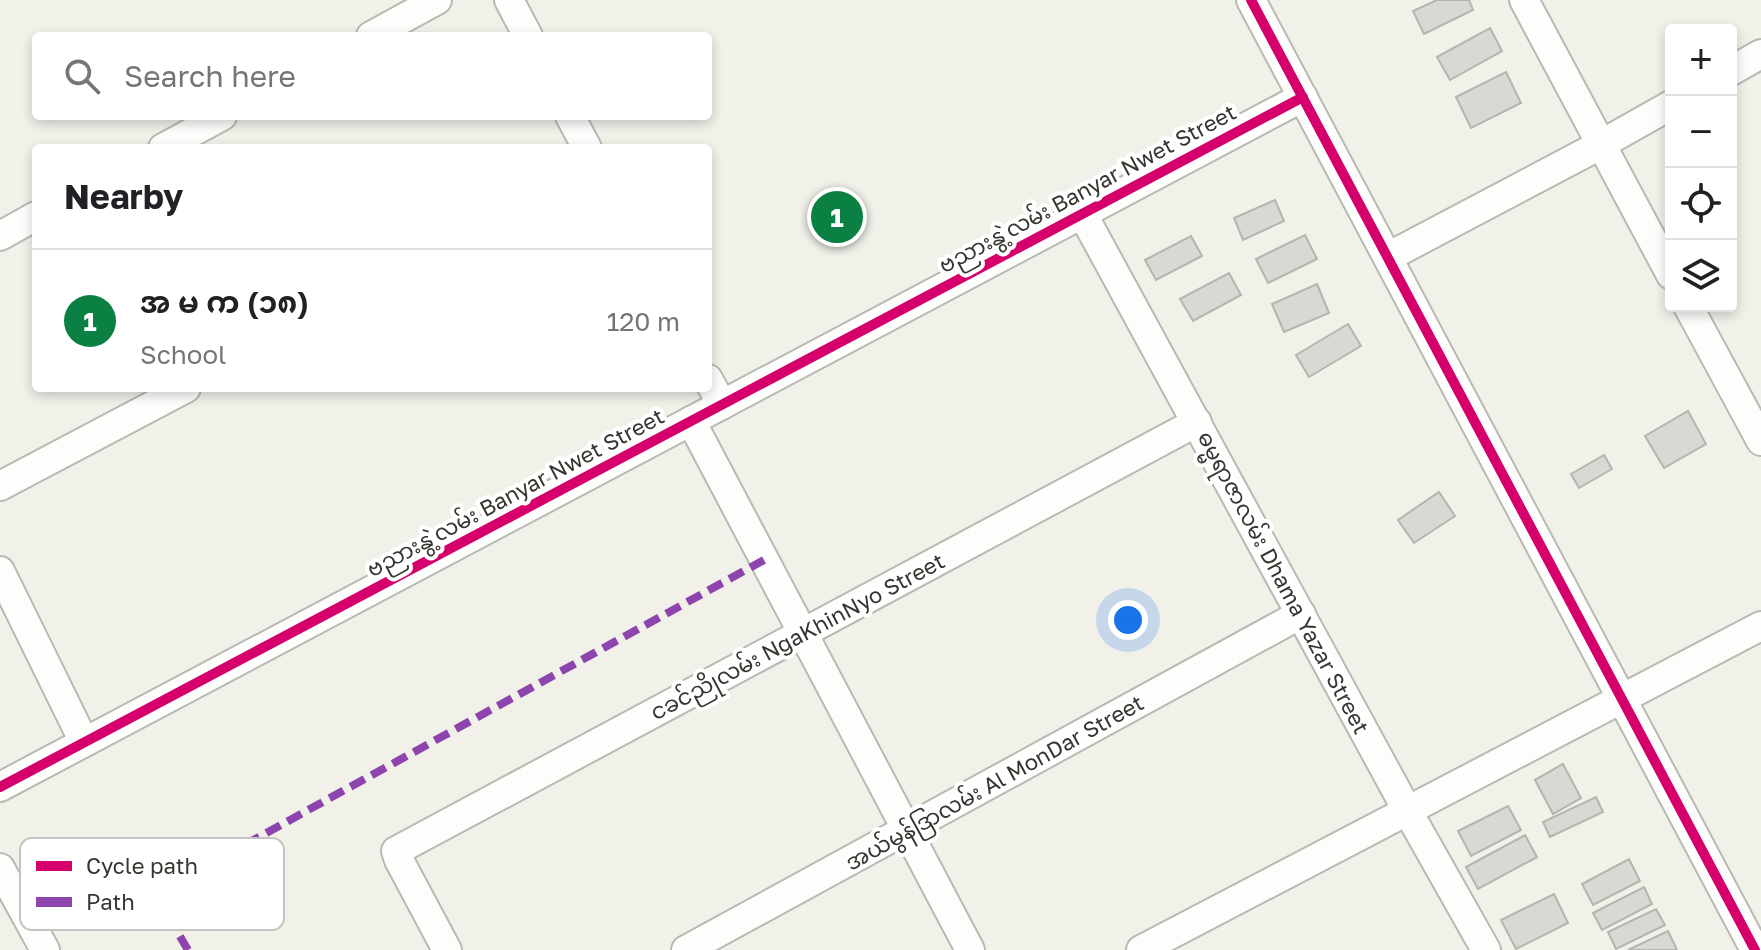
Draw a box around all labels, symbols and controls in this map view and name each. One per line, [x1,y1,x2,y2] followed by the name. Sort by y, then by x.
[1665,24,1737,312] map controls
[1665,24,1737,96] button: +
[32,32,712,120] search box
[60,54,104,98] icon: search
[124,58,296,94] text: Search here
[1665,96,1737,168] button: −
[933,97,1243,282] street label: ဗညားနွဲ့လမ်း Banyar Nwet Street
[1665,168,1737,240] button: locate
[64,176,184,216] text: Nearby
[811,187,863,247] pin: 1
[1665,240,1737,312] button: layers
[140,284,309,320] text: အ မ က (၁၈)
[83,306,97,337] text: 1
[607,306,680,337] text: 120 m
[140,339,226,370] text: School
[361,401,671,586] street label: ဗညားနွဲ့လမ်း Banyar Nwet Street
[1188,426,1376,741] street label: ဓမ္မရာဇာလမ်း Dhama Yazar Street
[645,546,951,730] street label: ငခင်ညိုလမ်း NgaKhinNyo Street
[1108,600,1148,640] your location
[840,688,1150,880] street label: အယ်မွန်ဒြာလမ်း Al MonDar Street
[20,838,284,930] legend
[86,852,198,879] text: Cycle path
[86,888,135,915] text: Path

